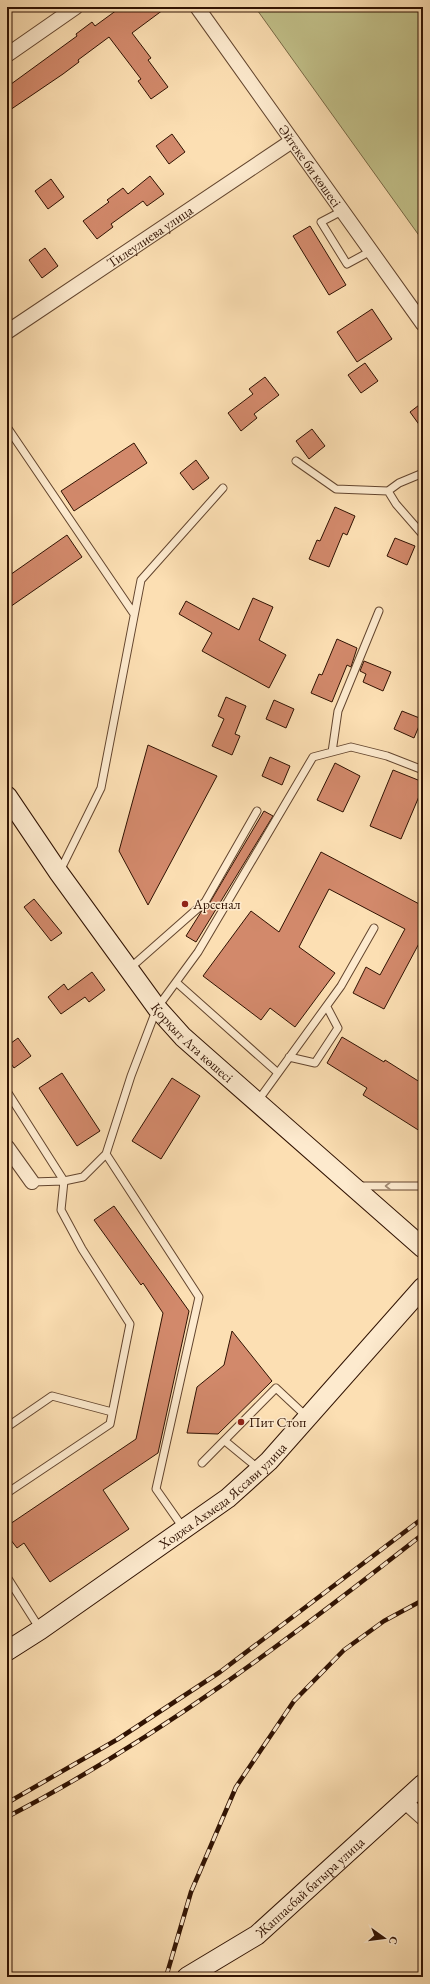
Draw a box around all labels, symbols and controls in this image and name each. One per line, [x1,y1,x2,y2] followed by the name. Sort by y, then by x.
[275,121,346,211] street label: Әйтеке би көшесі
[103,201,197,272] street label: Тилеулиева улица
[192,895,241,913] place label: Арсенал
[180,899,190,909] marker: Арсенал
[147,999,238,1087] street label: Қорқыт Ата көшесі
[385,1182,391,1190] one-way arrow
[249,1413,306,1431] place label: Пит Стоп
[236,1417,246,1427] marker: Пит Стоп
[154,1438,291,1554] street label: Ходжа Ахмеда Яссави улица
[251,1833,368,1942] street label: Жаппасбай батыра улица
[364,1918,404,1958] north arrow
[386,1935,401,1946] text: С

